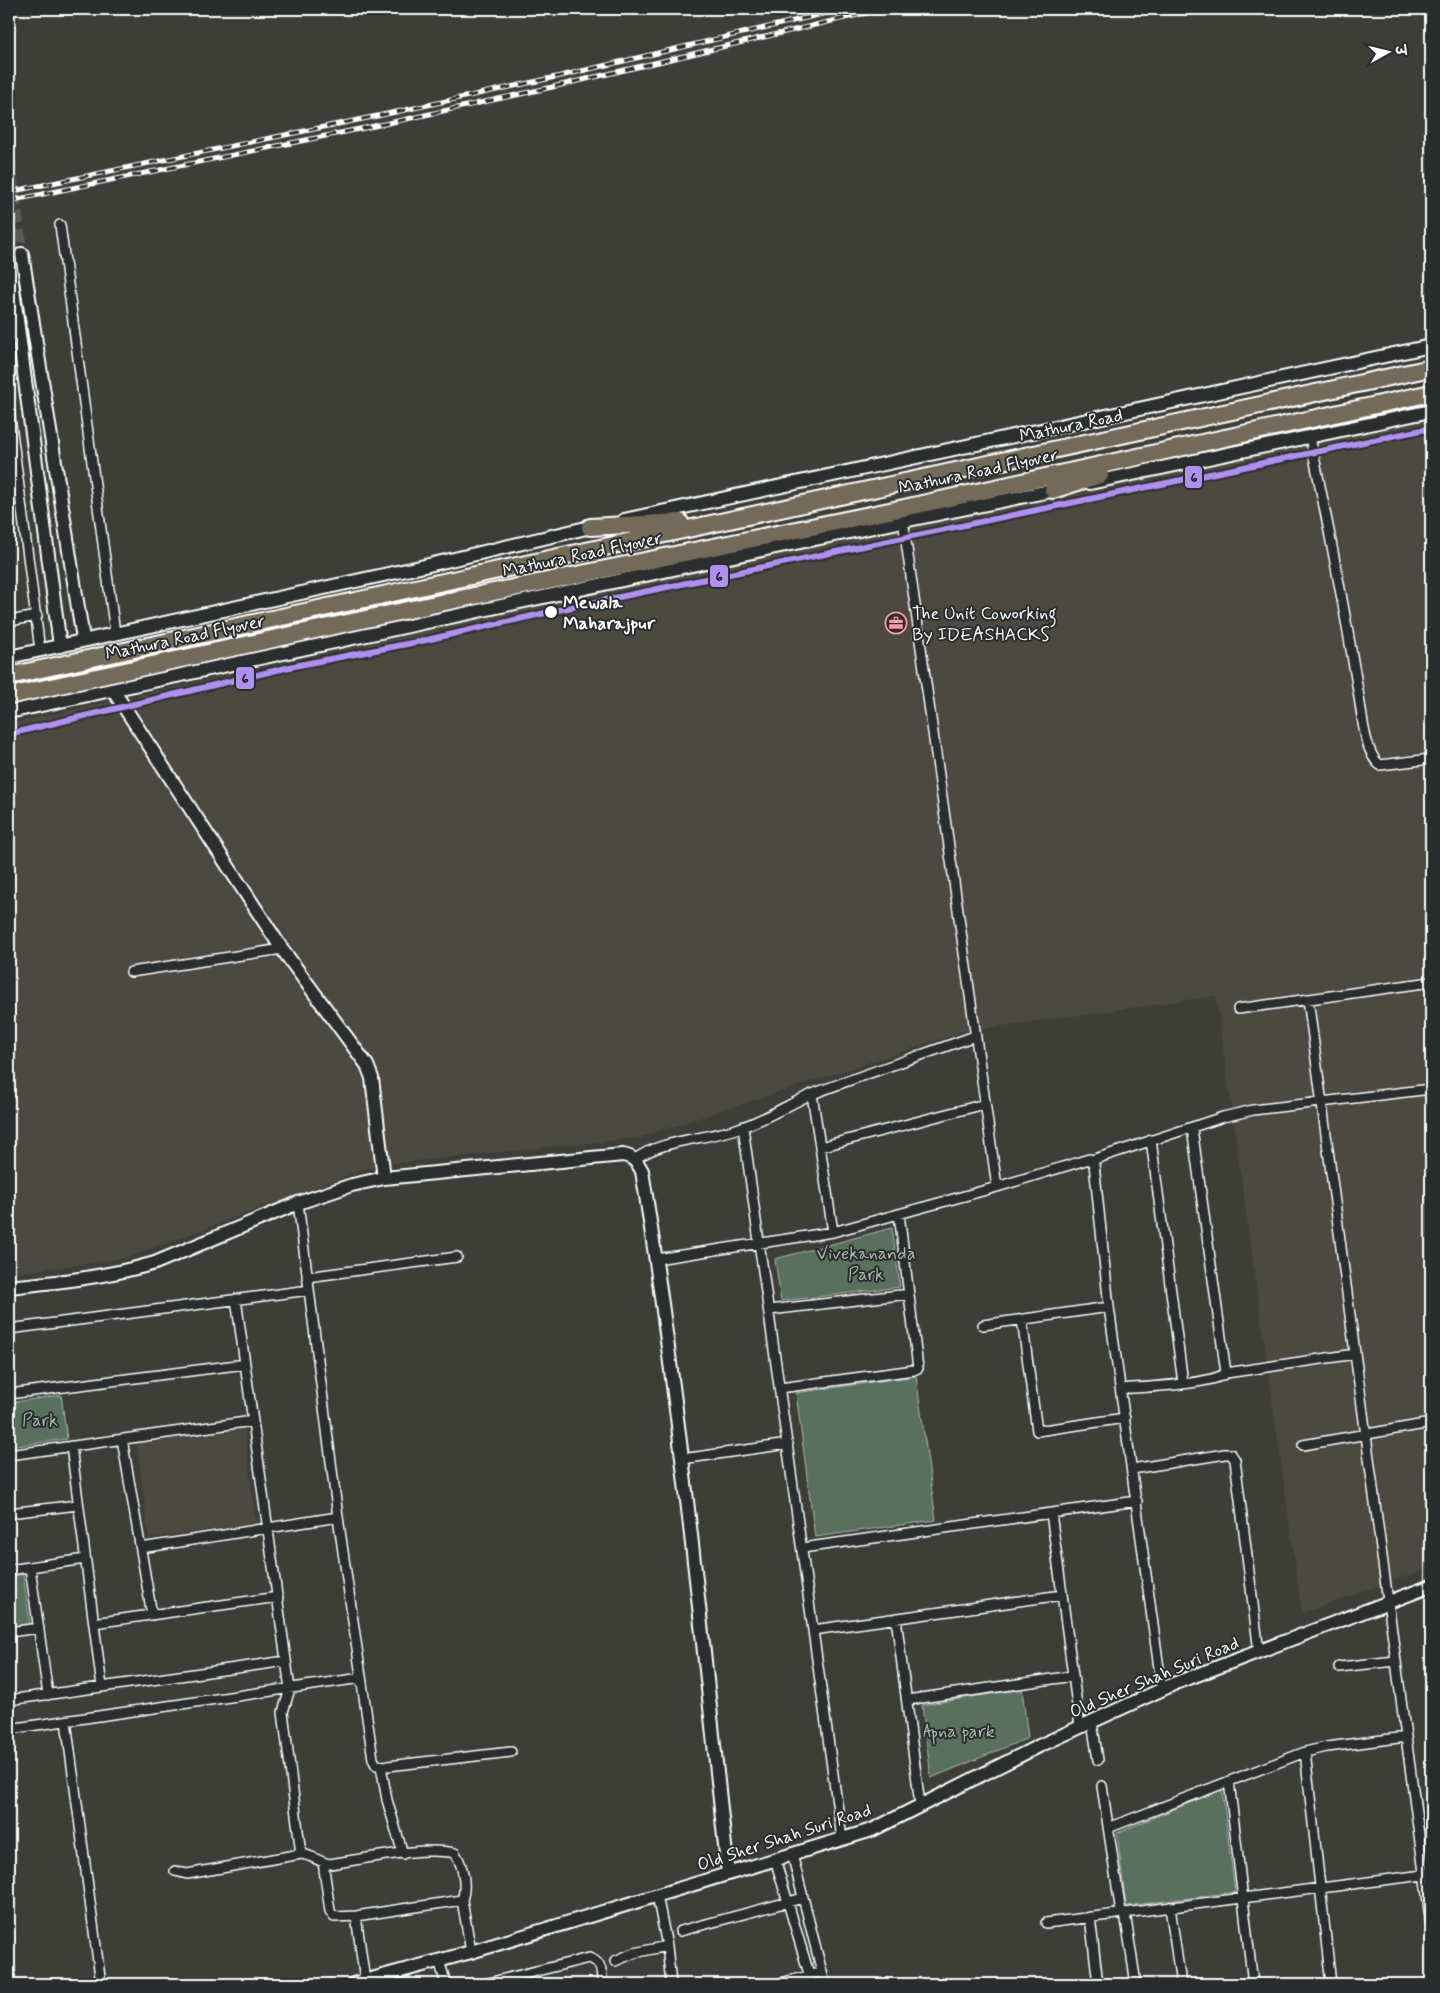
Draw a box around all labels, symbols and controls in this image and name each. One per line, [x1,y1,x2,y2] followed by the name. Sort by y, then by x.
[1362,28,1412,78] north arrow
[1390,42,1410,58] text: उ
[1017,403,1125,449] street label: Mathura Road
[896,443,1061,501] street label: Mathura Road Flyover
[1184,465,1203,489] line badge: 6
[1190,469,1198,487] text: 6
[500,526,665,584] street label: Mathura Road Flyover
[709,564,729,588] line badge: 6
[715,568,723,586] text: 6
[563,591,656,636] place label: Mewala Maharajpur
[912,602,1057,647] place label: The Unit Coworking By IDEASHACKS
[543,604,559,620] marker: Mewala Maharajpur
[103,609,268,667] street label: Mathura Road Flyover
[884,611,908,635] office icon: The Unit Coworking By IDEASHACKS
[235,666,255,690] line badge: 6
[241,670,249,688] text: 6
[817,1242,915,1287] park label: Vivekananda Park
[22,1409,58,1433] park label: Park
[1066,1631,1243,1724] street label: Old Sher Shah Suri Road
[923,1720,995,1745] park label: Apna park
[694,1798,874,1877] street label: Old Sher Shah Suri Road

